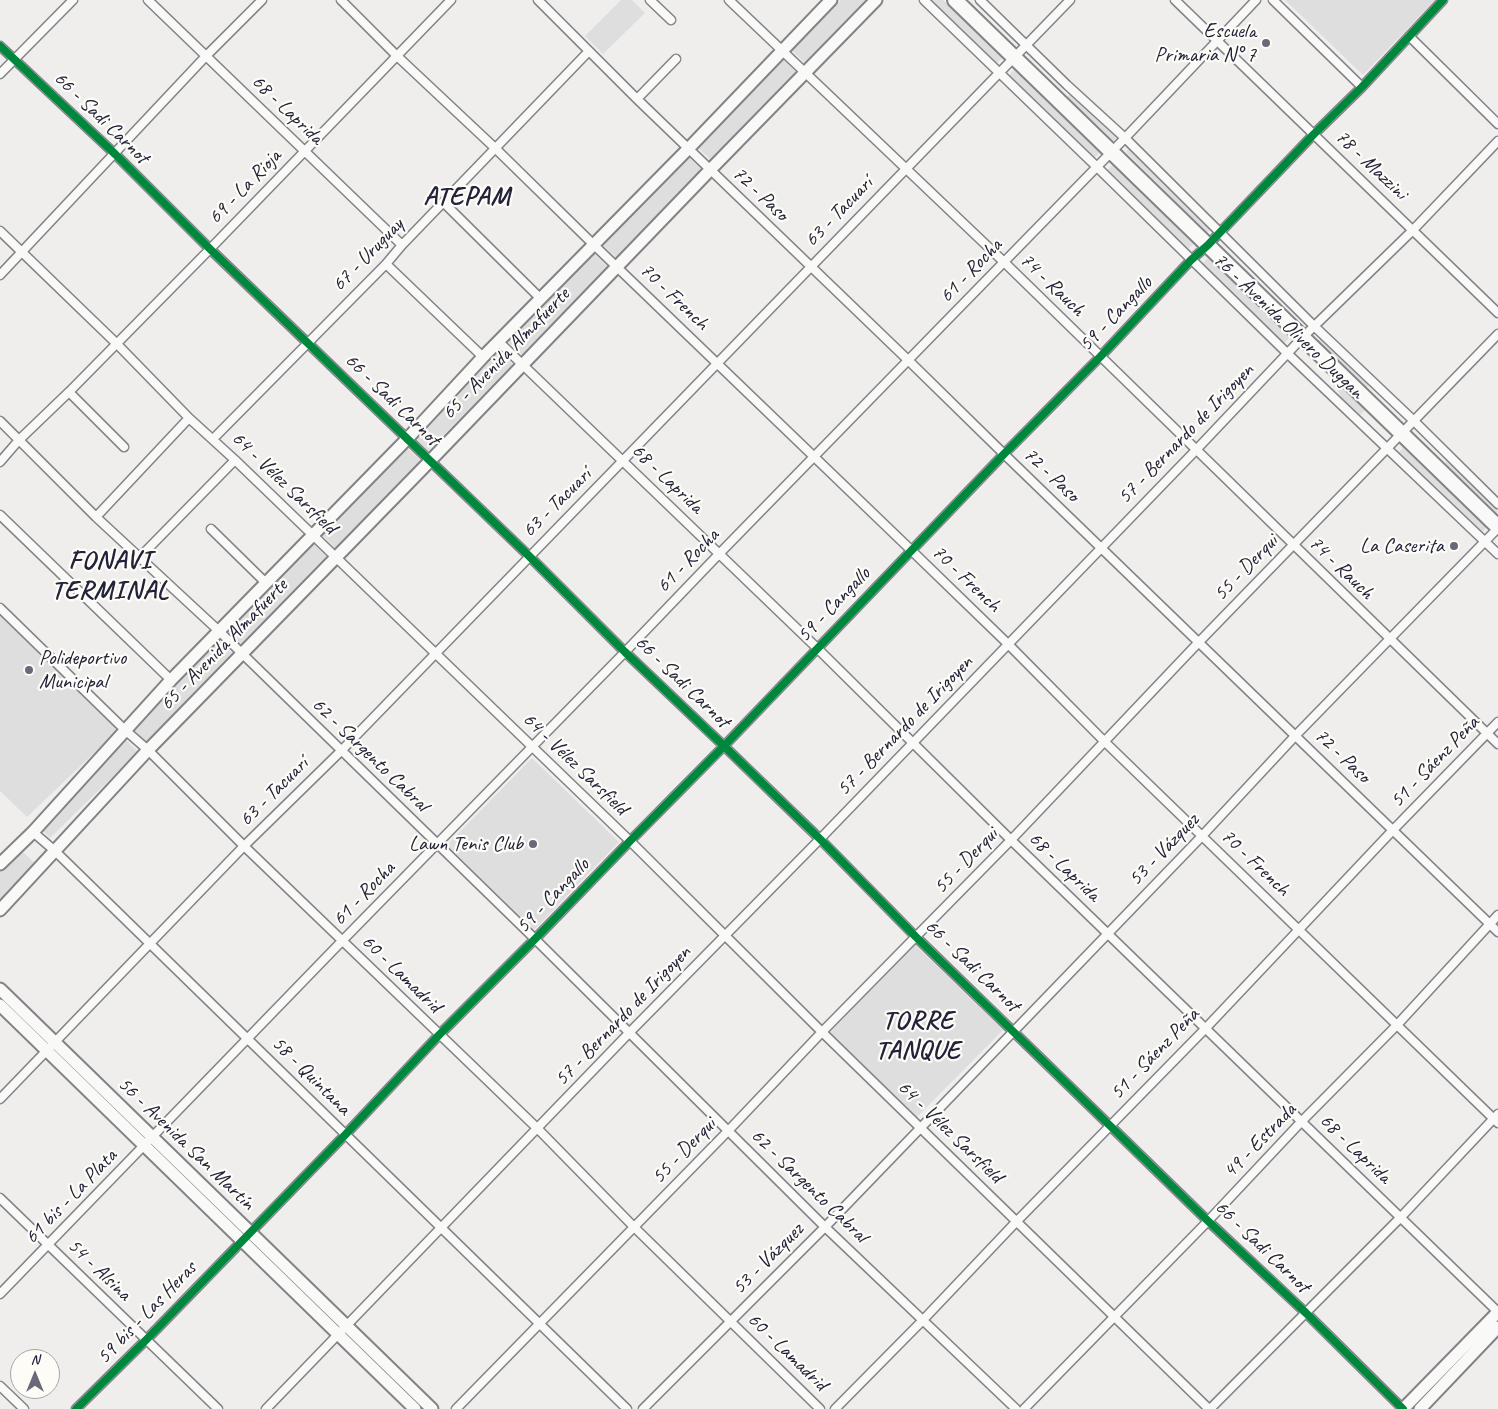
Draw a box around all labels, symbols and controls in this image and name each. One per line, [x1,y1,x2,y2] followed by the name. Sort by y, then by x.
[1155,18,1256,68] place label: Escuela Primaria N° 7
[1260,37,1272,49] marker: Escuela Primaria N° 7
[48,66,154,170] street label: 66 - Sadi Carnot
[246,70,328,150] street label: 68 - Laprida
[1330,124,1412,206] street label: 78 - Mazzini
[203,144,287,230] street label: 69 - La Rioja
[727,161,793,227] street label: 72 - Paso
[799,172,879,252] street label: 63 - Tacuarí
[423,181,511,213] district label: ATEPAM
[327,213,409,297] street label: 67 - Uruguay
[934,234,1008,308] street label: 61 - Rocha
[1207,247,1369,405] street label: 76 - Avenida Olivero Duggan
[1014,248,1090,322] street label: 74 - Rauch
[634,258,714,336] street label: 70 - French
[1074,271,1158,357] street label: 59 - Cangallo
[437,283,575,425] street label: 65 - Avenida Almafuerte
[339,348,445,452] street label: 66 - Sadi Carnot
[1112,358,1260,510] street label: 57 - Bernardo de Irigoyen
[226,426,342,540] street label: 64 - Vélez Sarsfield
[626,439,708,519] street label: 68 - Laprida
[1018,442,1084,508] street label: 72 - Paso
[517,463,597,543] street label: 63 - Tacuarí
[651,524,725,598] street label: 61 - Rocha
[1208,530,1284,606] street label: 55 - Derqui
[1303,531,1379,605] street label: 74 - Rauch
[1360,533,1444,559] place label: La Caserita
[926,540,1006,618] street label: 70 - French
[1448,540,1460,552] marker: La Caserita
[51,545,169,606] district label: FONAVI TERMINAL
[792,562,876,648] street label: 59 - Cangallo
[155,574,293,716] street label: 65 - Avenida Almafuerte
[629,630,735,734] street label: 66 - Sadi Carnot
[39,645,126,695] place label: Polideportivo Municipal
[831,650,979,802] street label: 57 - Bernardo de Irigoyen
[23,664,35,676] marker: Polideportivo Municipal
[306,693,434,817] street label: 62 - Sargento Cabral
[517,707,633,821] street label: 64 - Vélez Sarsfield
[1385,711,1485,813] street label: 51 - Sáenz Peña
[1309,723,1375,789] street label: 72 - Paso
[234,752,314,832] street label: 63 - Tacuarí
[1123,808,1205,892] street label: 53 - Vázquez
[928,823,1004,899] street label: 55 - Derqui
[1215,824,1295,902] street label: 70 - French
[1023,827,1105,907] street label: 68 - Laprida
[409,831,523,857] place label: Lawn Tenis Club
[527,838,539,850] marker: Lawn Tenis Club
[511,853,595,939] street label: 59 - Cangallo
[327,857,401,931] street label: 61 - Rocha
[919,914,1025,1018] street label: 66 - Sadi Carnot
[355,929,447,1019] street label: 60 - Lamadrid
[549,940,697,1092] street label: 57 - Bernardo de Irigoyen
[1105,1003,1205,1105] street label: 51 - Sáenz Peña
[875,1005,961,1066] district label: TORRE TANQUE
[266,1031,356,1121] street label: 58 - Quintana
[112,1072,260,1216] street label: 56 - Avenida San Martín
[892,1075,1008,1189] street label: 64 - Vélez Sarsfield
[1218,1098,1302,1184] street label: 49 - Estrada
[1314,1109,1396,1189] street label: 68 - Laprida
[646,1113,722,1189] street label: 55 - Derqui
[745,1124,873,1248] street label: 62 - Sargento Cabral
[19,1144,123,1250] street label: 61 bis - La Plata
[1209,1195,1315,1299] street label: 66 - Sadi Carnot
[727,1218,809,1300] street label: 53 - Vázquez
[62,1234,136,1306] street label: 54 - Alsina
[92,1256,202,1370] street label: 59 bis - Las Heras
[741,1307,833,1397] street label: 60 - Lamadrid
[10,1349,60,1399] north arrow
[31,1351,39,1368] text: N

